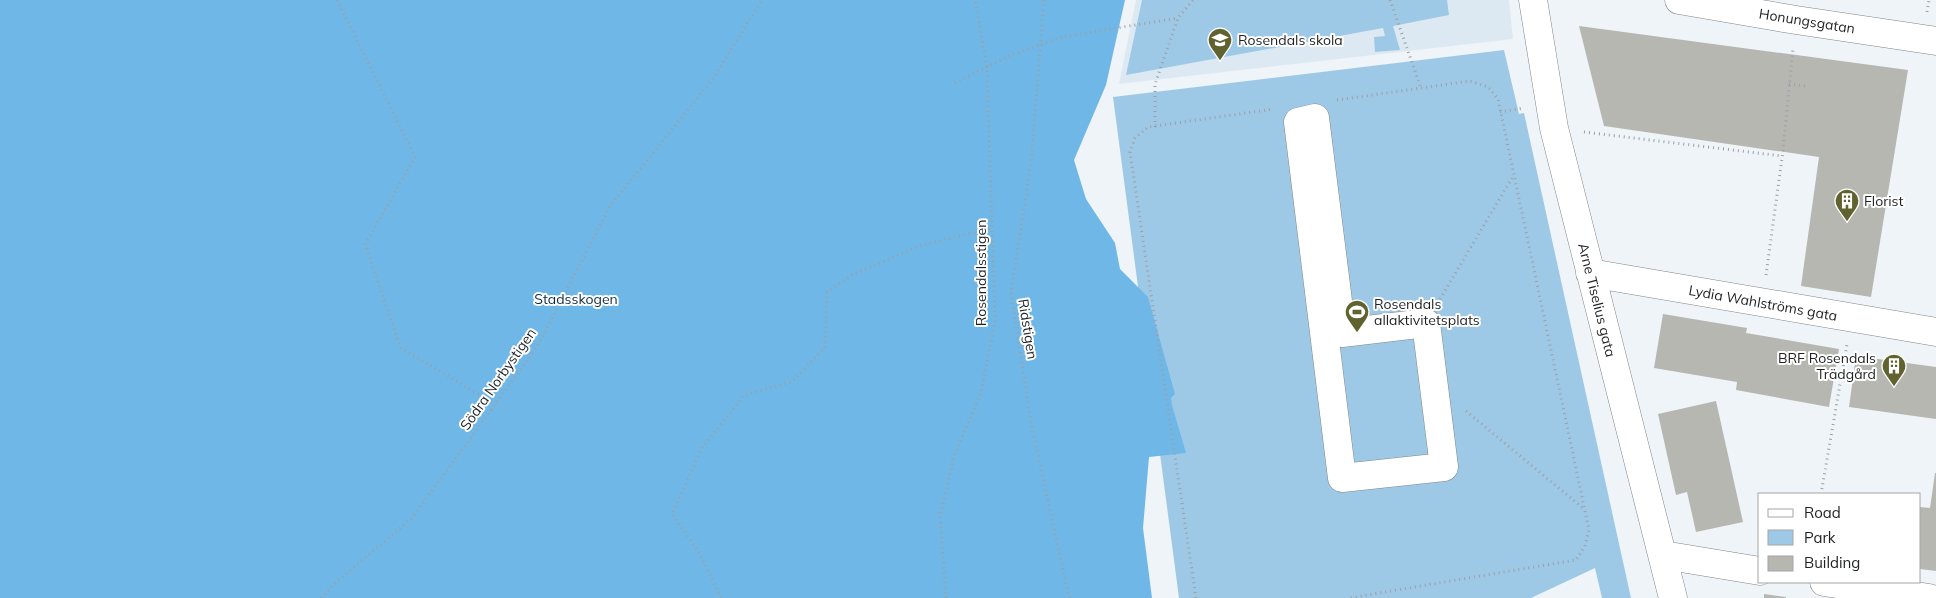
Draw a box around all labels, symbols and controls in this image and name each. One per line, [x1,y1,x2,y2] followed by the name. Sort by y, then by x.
[1758,5,1856,37] street label: Honungsgatan
[1207,27,1233,61] school or university icon: Rosendals skola
[1238,31,1343,49] place label: Rosendals skola
[1834,188,1860,222] building icon: Florist
[1864,192,1903,210] place label: Florist
[972,220,990,326] street label: Rosendalsstigen
[1574,241,1620,359] street label: Arne Tiselius gata
[1687,281,1839,325] street label: Lydia Wahlströms gata
[534,290,618,308] park label: Stadsskogen
[1374,295,1480,329] place label: Rosendals allaktivitetsplats
[1014,298,1042,360] street label: Ridstigen
[1344,299,1370,333] sports icon: Rosendals allaktivitetsplats
[456,324,540,434] street label: Södra Norbystigen
[1778,349,1876,383] place label: BRF Rosendals Trädgård
[1881,353,1907,387] building icon: BRF Rosendals Trädgård
[1758,493,1921,583] legend
[1804,503,1841,522] text: Road
[1804,528,1836,547] text: Park
[1804,553,1860,572] text: Building

